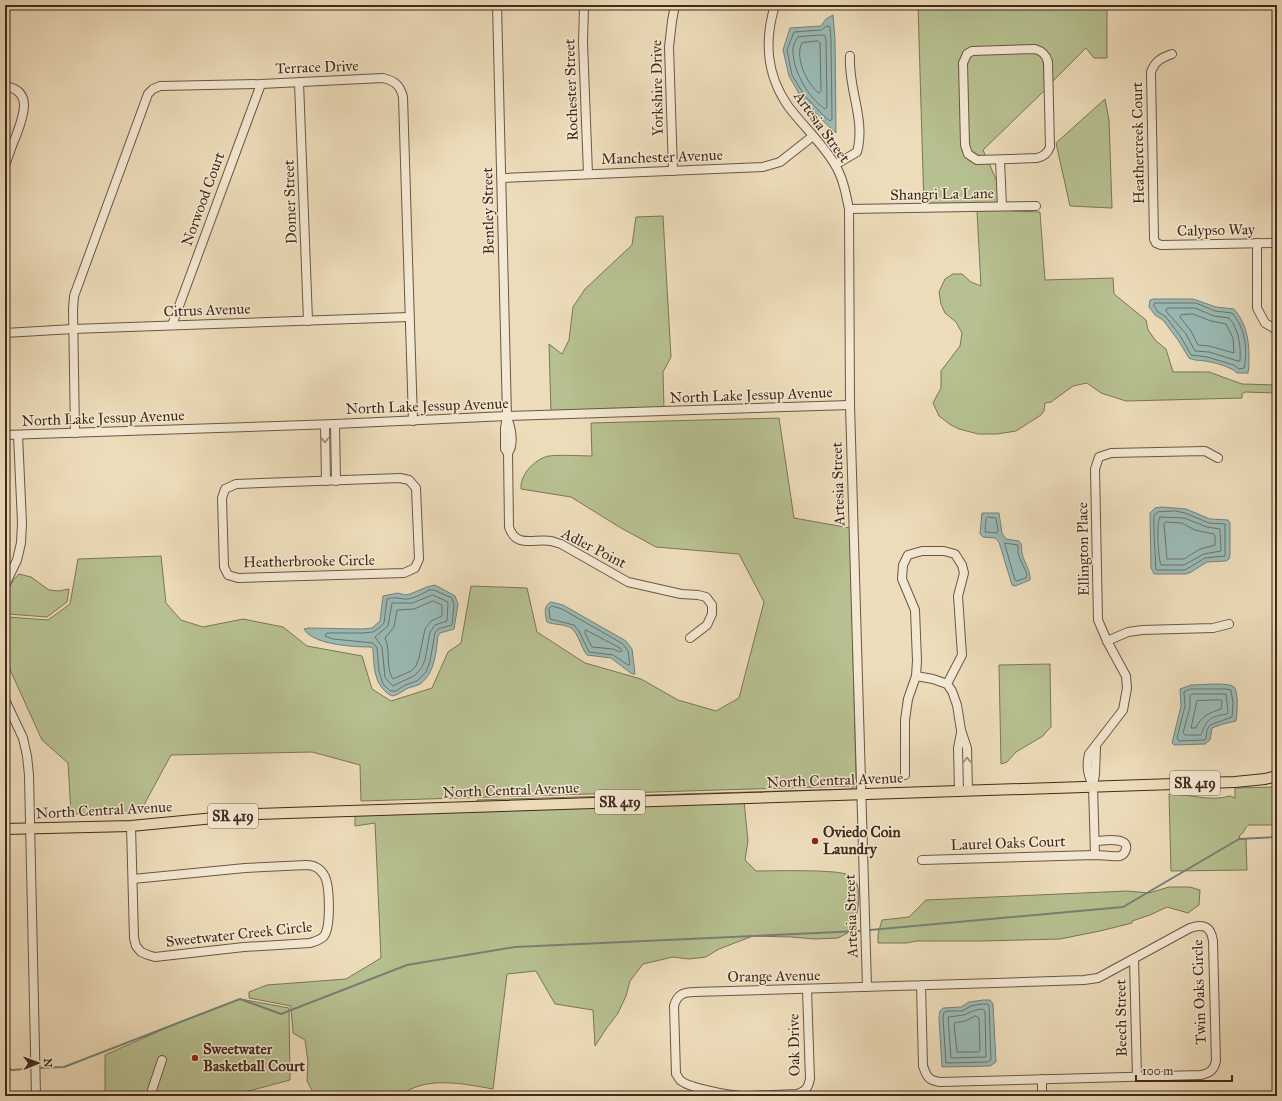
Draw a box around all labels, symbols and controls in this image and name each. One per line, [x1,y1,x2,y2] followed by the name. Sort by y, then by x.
[560,38,582,141] street label: Rochester Street
[647,40,667,136] street label: Yorkshire Drive
[275,57,359,77] street label: Terrace Drive
[1128,81,1148,204] street label: Heathercreek Court
[790,87,854,167] street label: Artesia Street
[601,146,723,168] street label: Manchester Avenue
[178,149,229,248] street label: Norwood Court
[280,159,300,244] street label: Domer Street
[478,167,498,255] street label: Bentley Street
[890,184,994,204] street label: Shangri La Lane
[1177,220,1256,240] street label: Calypso Way
[163,299,251,321] street label: Citrus Avenue
[669,383,833,408] street label: North Lake Jessup Avenue
[345,394,509,419] street label: North Lake Jessup Avenue
[21,406,185,431] street label: North Lake Jessup Avenue
[321,437,329,443] one-way arrow
[828,441,848,527] street label: Artesia Street
[1073,502,1093,596] street label: Ellington Place
[558,524,630,572] street label: Adler Point
[243,551,375,571] street label: Heatherbrooke Circle
[963,757,971,763] one-way arrow
[766,769,904,791] street label: North Central Avenue
[1170,771,1220,795] road number: SR 419
[442,779,580,801] street label: North Central Avenue
[595,790,645,814] road number: SR 419
[35,797,173,823] street label: North Central Avenue
[208,804,258,828] road number: SR 419
[823,823,901,859] place label: Oviedo Coin Laundry
[950,832,1066,854] street label: Laurel Oaks Court
[810,836,820,846] marker: Oviedo Coin Laundry
[841,873,861,959] street label: Artesia Street
[165,917,313,951] street label: Sweetwater Creek Circle
[1188,939,1210,1045] street label: Twin Oaks Circle
[727,966,821,986] street label: Orange Avenue
[1111,978,1131,1057] street label: Beech Street
[784,1014,804,1076] street label: Oak Drive
[203,1040,306,1075] place label: Sweetwater Basketball Court
[18,1043,58,1083] north arrow
[190,1053,200,1063] marker: Sweetwater Basketball Court
[1136,1057,1232,1083] scale bar
[41,1058,54,1068] text: N
[1142,1064,1173,1078] text: 100 m

